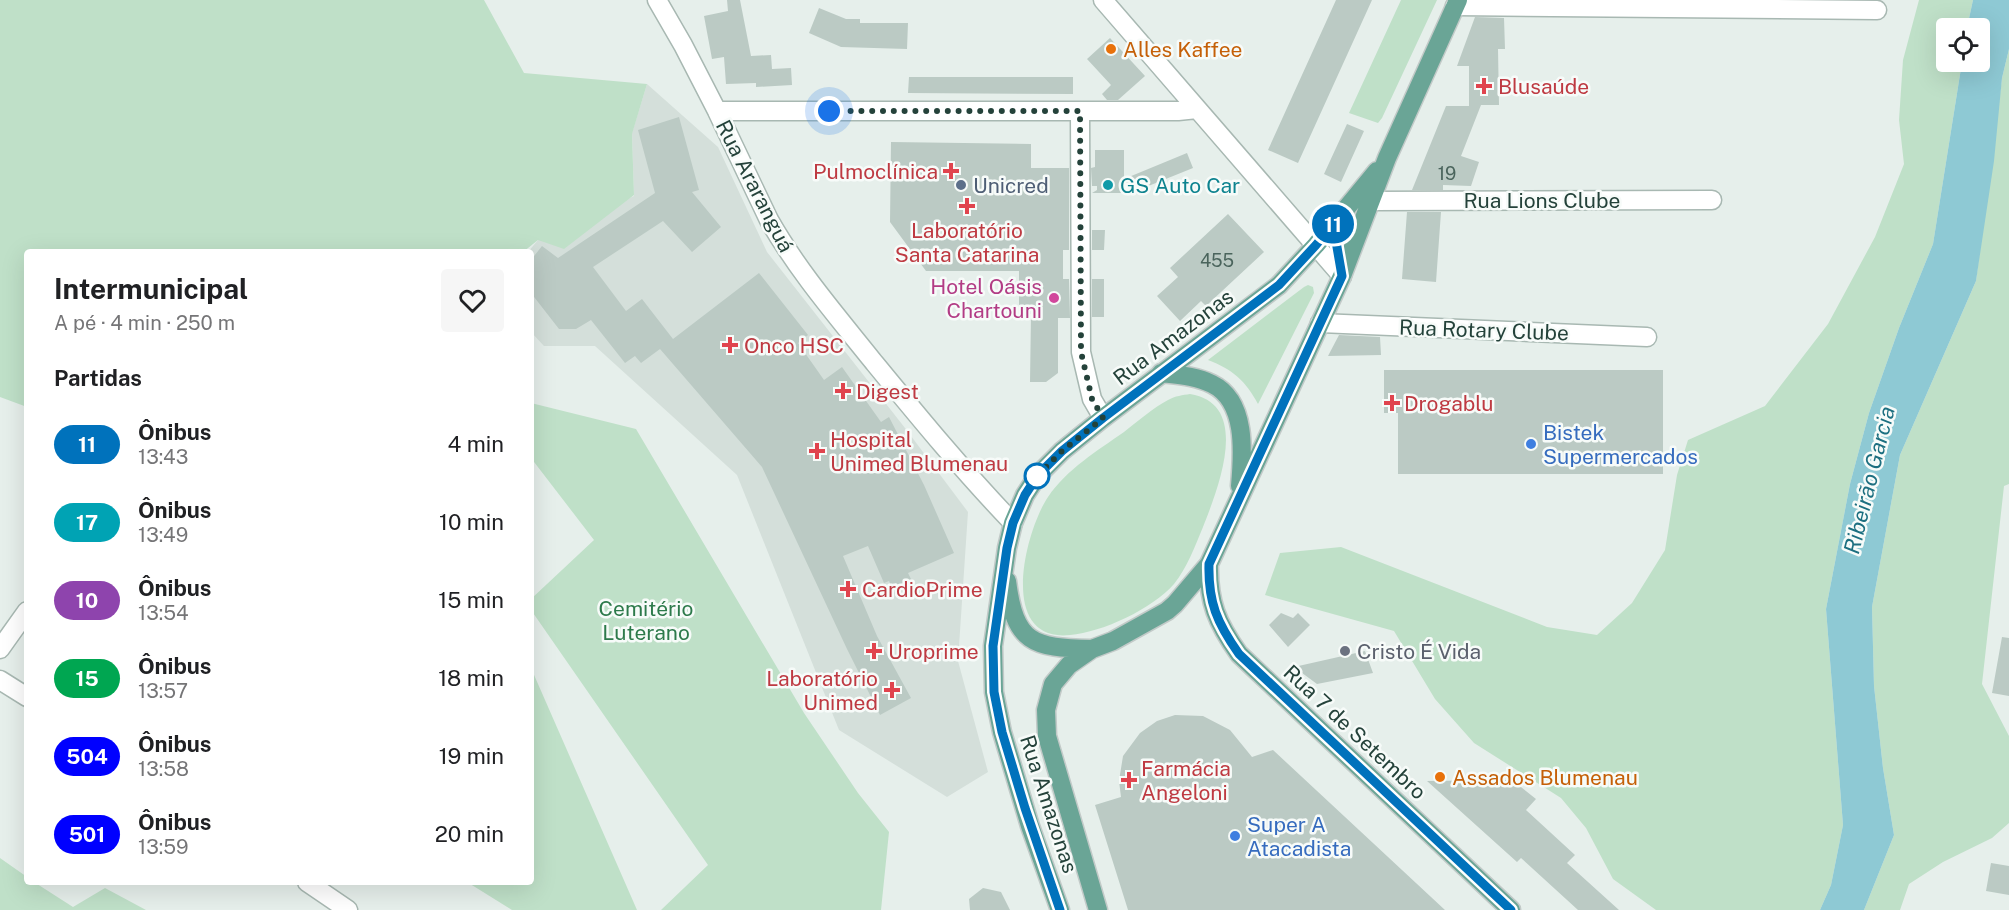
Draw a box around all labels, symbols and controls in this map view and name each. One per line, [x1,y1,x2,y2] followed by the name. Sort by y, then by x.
[1936,18,1990,72] map controls
[1936,18,1990,72] button: locate
[1123,37,1242,62] place label: Alles Kaffee
[1104,42,1118,56] marker: Alles Kaffee
[1498,74,1589,99] place label: Blusaúde
[1475,77,1493,95] marker: Blusaúde
[814,96,844,126] your location
[711,116,799,256] street label: Rua Araranguá
[813,159,938,184] place label: Pulmoclínica
[942,162,960,180] marker: Pulmoclínica
[1438,163,1456,184] house number: 19
[973,173,1049,198] place label: Unicred
[1120,173,1240,198] place label: GS Auto Car
[954,178,968,192] marker: Unicred
[1101,178,1115,192] marker: GS Auto Car
[1463,188,1621,213] street label: Rua Lions Clube
[958,197,976,215] marker: Laboratório Santa Catarina
[1306,204,1360,244] line badge: 11
[1324,212,1342,237] text: 11
[895,218,1039,267] place label: Laboratório Santa Catarina
[1200,250,1234,271] house number: 455
[441,269,504,332] button: heart
[54,272,248,305] text: Intermunicipal
[930,274,1042,323] place label: Hotel Oásis Chartouni
[1108,284,1238,390] street label: Rua Amazonas
[1047,291,1061,305] marker: Hotel Oásis Chartouni
[54,311,235,335] text: A pé · 4 min · 250 m
[1399,315,1569,345] street label: Rua Rotary Clube
[744,333,844,358] place label: Onco HSC
[721,336,739,354] marker: Onco HSC
[54,365,142,391] text: Partidas
[856,379,919,404] place label: Digest
[834,382,852,400] marker: Digest
[1404,391,1494,416] place label: Drogablu
[1385,396,1399,410] marker: Drogablu
[1838,404,1900,556] water label: Ribeirão Garcia
[138,419,211,445] text: Ônibus
[1543,420,1698,469] place label: Bistek Supermercados
[830,427,1008,476] place label: Hospital Unimed Blumenau
[448,431,504,457] text: 4 min
[78,432,96,457] text: 11
[1524,437,1538,451] marker: Bistek Supermercados
[808,442,826,460] marker: Hospital Unimed Blumenau
[138,445,188,469] text: 13:43
[1024,463,1050,489] unlabelled marker
[138,497,211,523] text: Ônibus
[439,509,504,535] text: 10 min
[76,510,98,535] text: 17
[138,523,188,547] text: 13:49
[138,575,211,601] text: Ônibus
[862,577,983,602] place label: CardioPrime
[839,580,857,598] marker: CardioPrime
[438,587,504,613] text: 15 min
[76,588,98,613] text: 10
[599,596,693,645] park label: Cemitério Luterano
[138,601,189,625] text: 13:54
[888,639,979,664] place label: Uroprime
[1357,639,1481,664] place label: Cristo É Vida
[865,642,883,660] marker: Uroprime
[1338,644,1352,658] marker: Cristo É Vida
[138,653,211,679] text: Ônibus
[1279,660,1431,804] street label: Rua 7 de Setembro
[438,665,504,691] text: 18 min
[75,666,99,691] text: 15
[766,666,878,715] place label: Laboratório Unimed
[138,679,188,703] text: 13:57
[883,681,901,699] marker: Laboratório Unimed
[138,731,211,757] text: Ônibus
[1015,732,1083,876] street label: Rua Amazonas
[439,743,504,769] text: 19 min
[66,744,108,769] text: 504
[1141,756,1231,805] place label: Farmácia Angeloni
[138,757,189,781] text: 13:58
[1452,765,1638,790] place label: Assados Blumenau
[1433,770,1447,784] marker: Assados Blumenau
[1122,773,1136,787] marker: Farmácia Angeloni
[138,809,211,835] text: Ônibus
[1247,812,1351,861] place label: Super A Atacadista
[435,821,504,847] text: 20 min
[69,822,105,847] text: 501
[1228,829,1242,843] marker: Super A Atacadista
[138,835,189,859] text: 13:59

